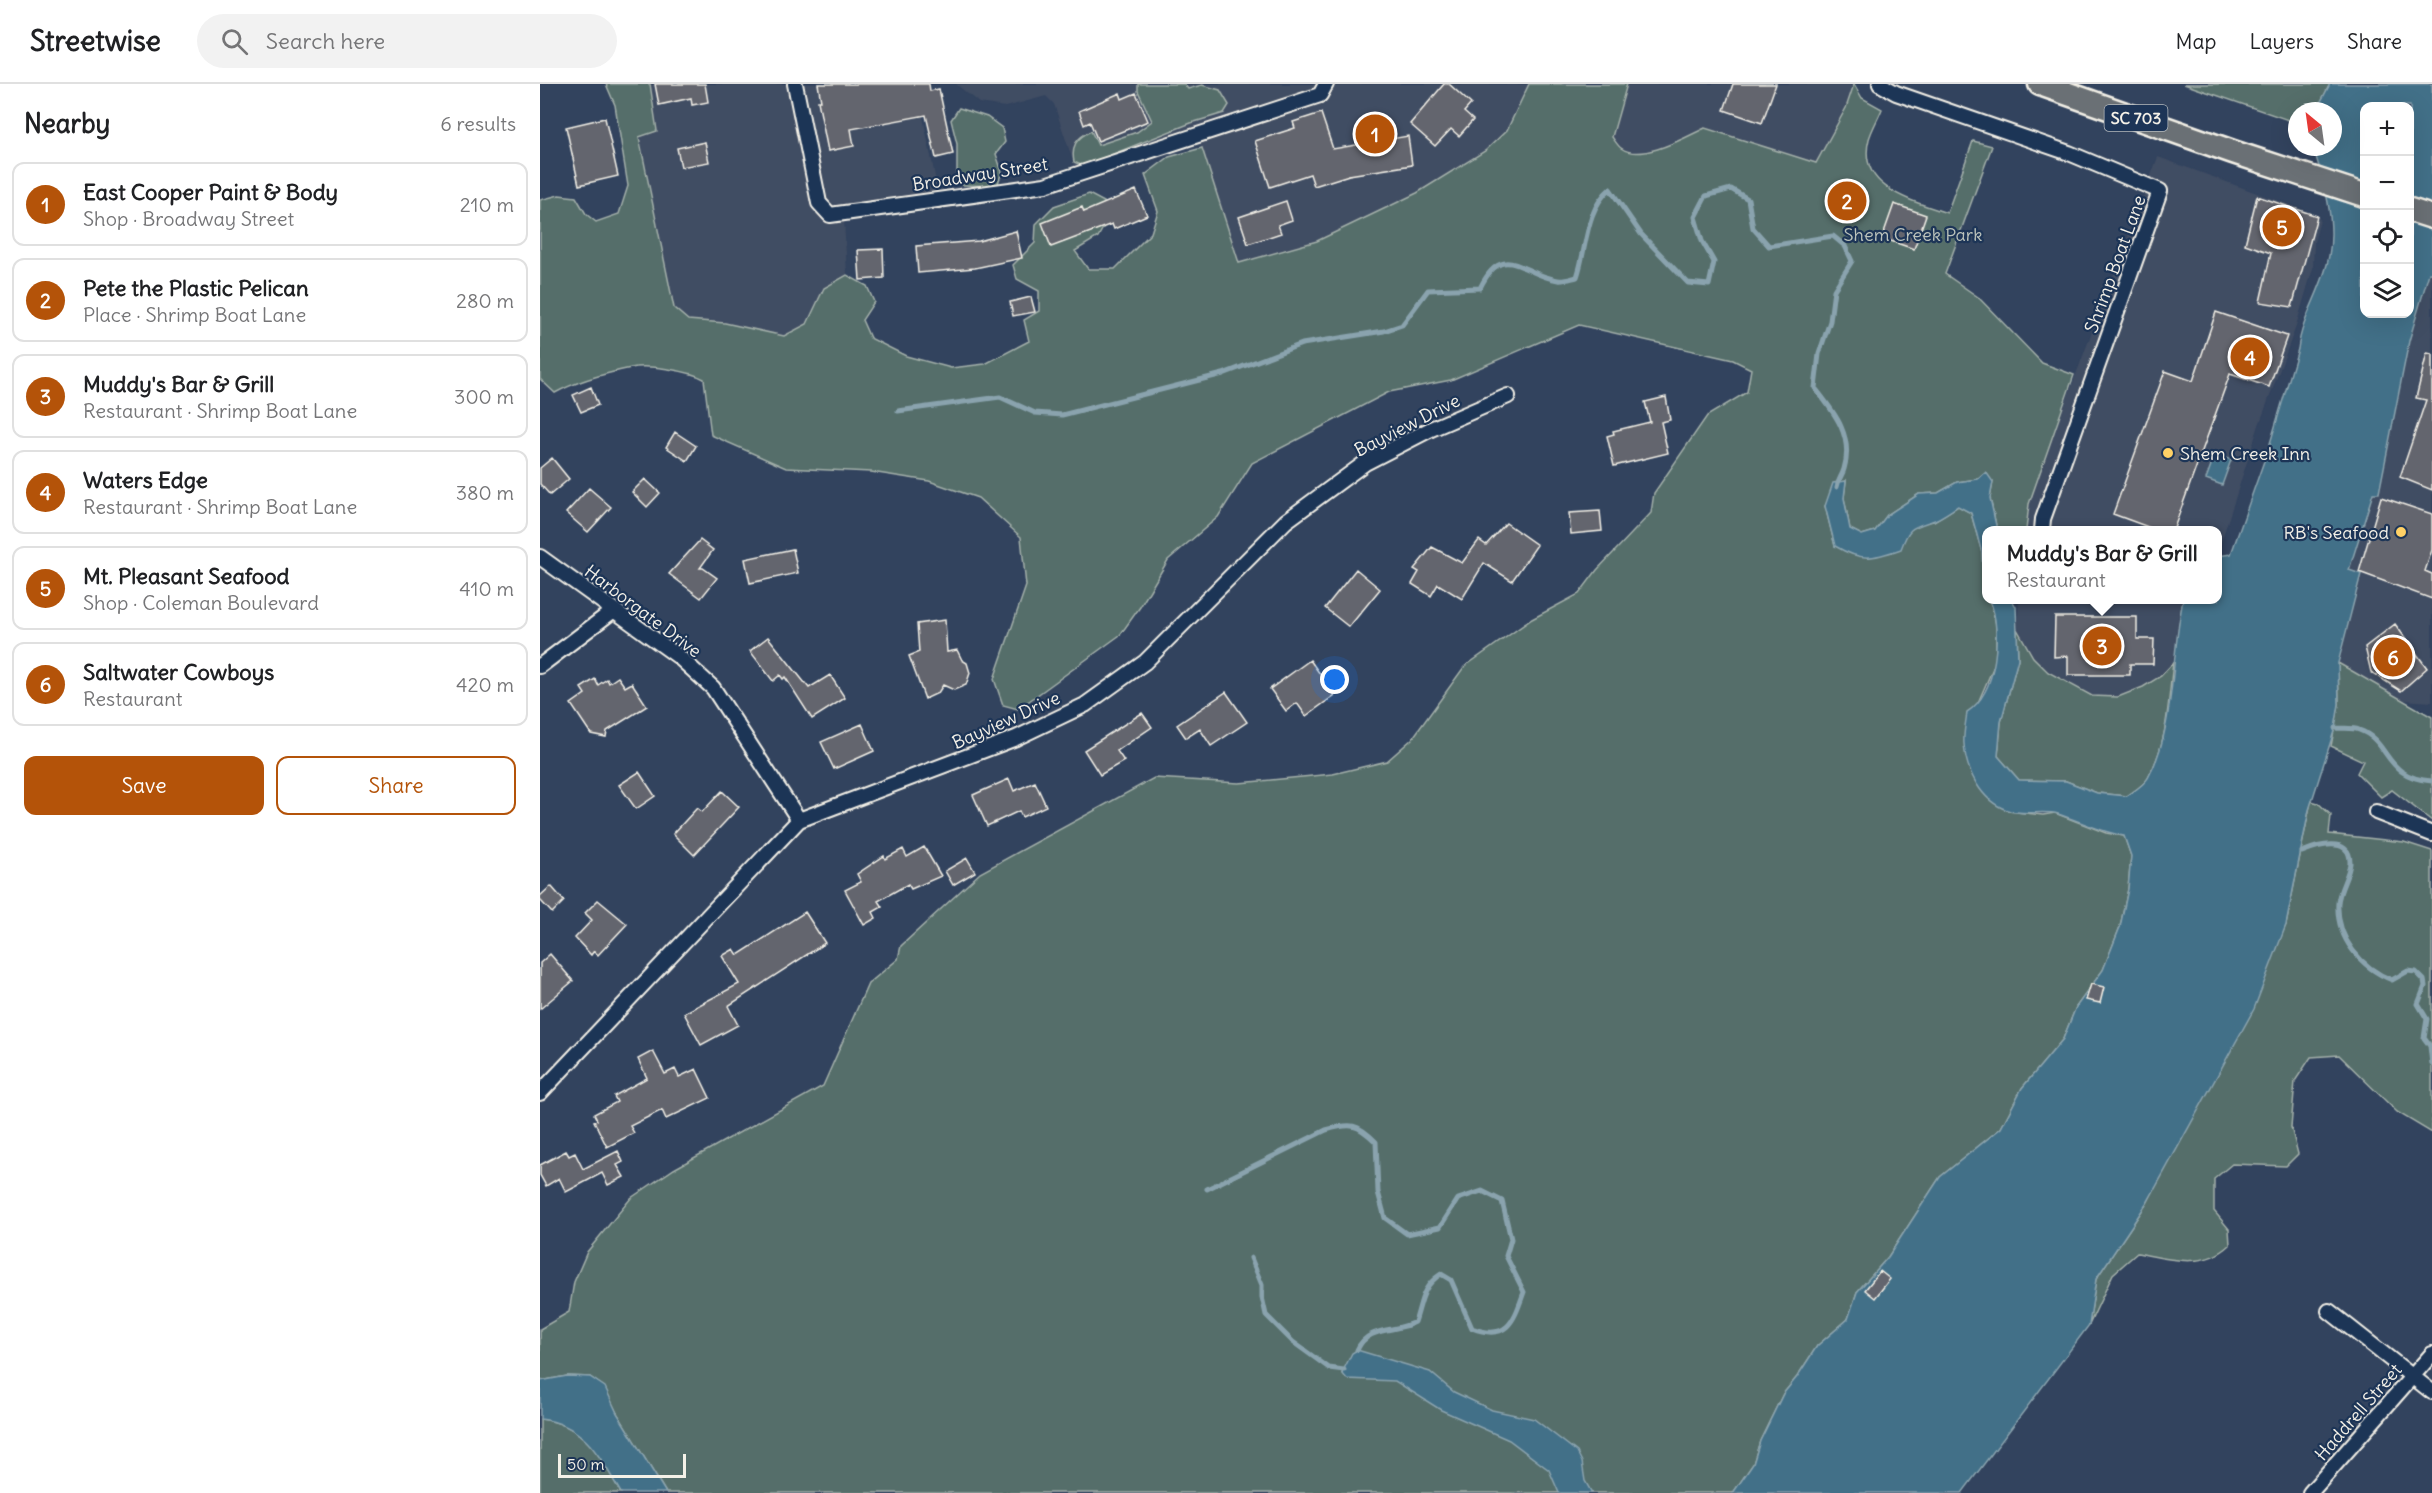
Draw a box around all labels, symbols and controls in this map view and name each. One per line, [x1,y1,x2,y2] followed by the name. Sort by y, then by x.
[197,14,617,68] search box
[30,23,161,59] text: Streetwise
[218,25,251,58] icon: search
[266,27,385,55] text: Search here
[2176,28,2216,55] text: Map
[2249,28,2314,55] text: Layers
[2347,28,2402,55] text: Share
[2288,102,2342,156] north arrow
[2360,102,2414,318] map controls
[2360,102,2414,156] button: +
[2104,105,2168,131] road number: SC 703
[24,107,110,140] text: Nearby
[440,111,516,136] text: 6 results
[1356,112,1394,156] pin: 1
[911,152,1049,196] street label: Broadway Street
[2360,156,2414,210] button: −
[83,178,338,206] text: East Cooper Paint & Body
[1828,178,1866,224] pin: 2
[42,192,49,217] text: 1
[460,192,514,217] text: 210 m
[2079,192,2151,336] street label: Shrimp Boat Lane
[2262,204,2302,250] pin: 5
[83,206,294,231] text: Shop · Broadway Street
[2360,210,2414,264] button: locate
[1844,223,1982,246] park label: Shem Creek Park
[2360,264,2414,318] button: layers
[83,274,309,302] text: Pete the Plastic Pelican
[40,288,51,313] text: 2
[456,288,514,313] text: 280 m
[83,302,306,327] text: Place · Shrimp Boat Lane
[2230,334,2270,380] pin: 4
[83,370,274,398] text: Muddy's Bar & Grill
[40,384,51,409] text: 3
[454,384,514,409] text: 300 m
[1350,388,1464,462] street label: Bayview Drive
[83,398,357,423] text: Restaurant · Shrimp Boat Lane
[2180,442,2310,465] place label: Shem Creek Inn
[2161,446,2175,460] marker: Shem Creek Inn
[83,466,208,494] text: Waters Edge
[40,480,51,505] text: 4
[456,480,514,505] text: 380 m
[83,494,357,519] text: Restaurant · Shrimp Boat Lane
[2283,521,2389,544] place label: RB's Seafood
[2394,525,2408,539] marker: RB's Seafood
[1982,526,2222,604] popup
[2006,539,2198,567] text: Muddy's Bar & Grill
[580,560,706,662] street label: Harborgate Drive
[83,562,290,590] text: Mt. Pleasant Seafood
[2006,567,2106,592] text: Restaurant
[40,576,51,601] text: 5
[459,576,514,601] text: 410 m
[83,590,319,615] text: Shop · Coleman Boulevard
[2082,624,2122,668] pin: 3
[2374,634,2412,680] pin: 6
[83,658,274,686] text: Saltwater Cowboys
[1320,665,1349,694] your location
[40,672,51,697] text: 6
[456,672,514,697] text: 420 m
[83,686,182,711] text: Restaurant
[948,686,1064,754] street label: Bayview Drive
[24,756,264,815] button: Save
[276,756,516,815] button: Share
[2310,1359,2406,1465] street label: Haddrell Street
[558,1451,686,1478] scale bar
[567,1454,605,1474] text: 50 m

